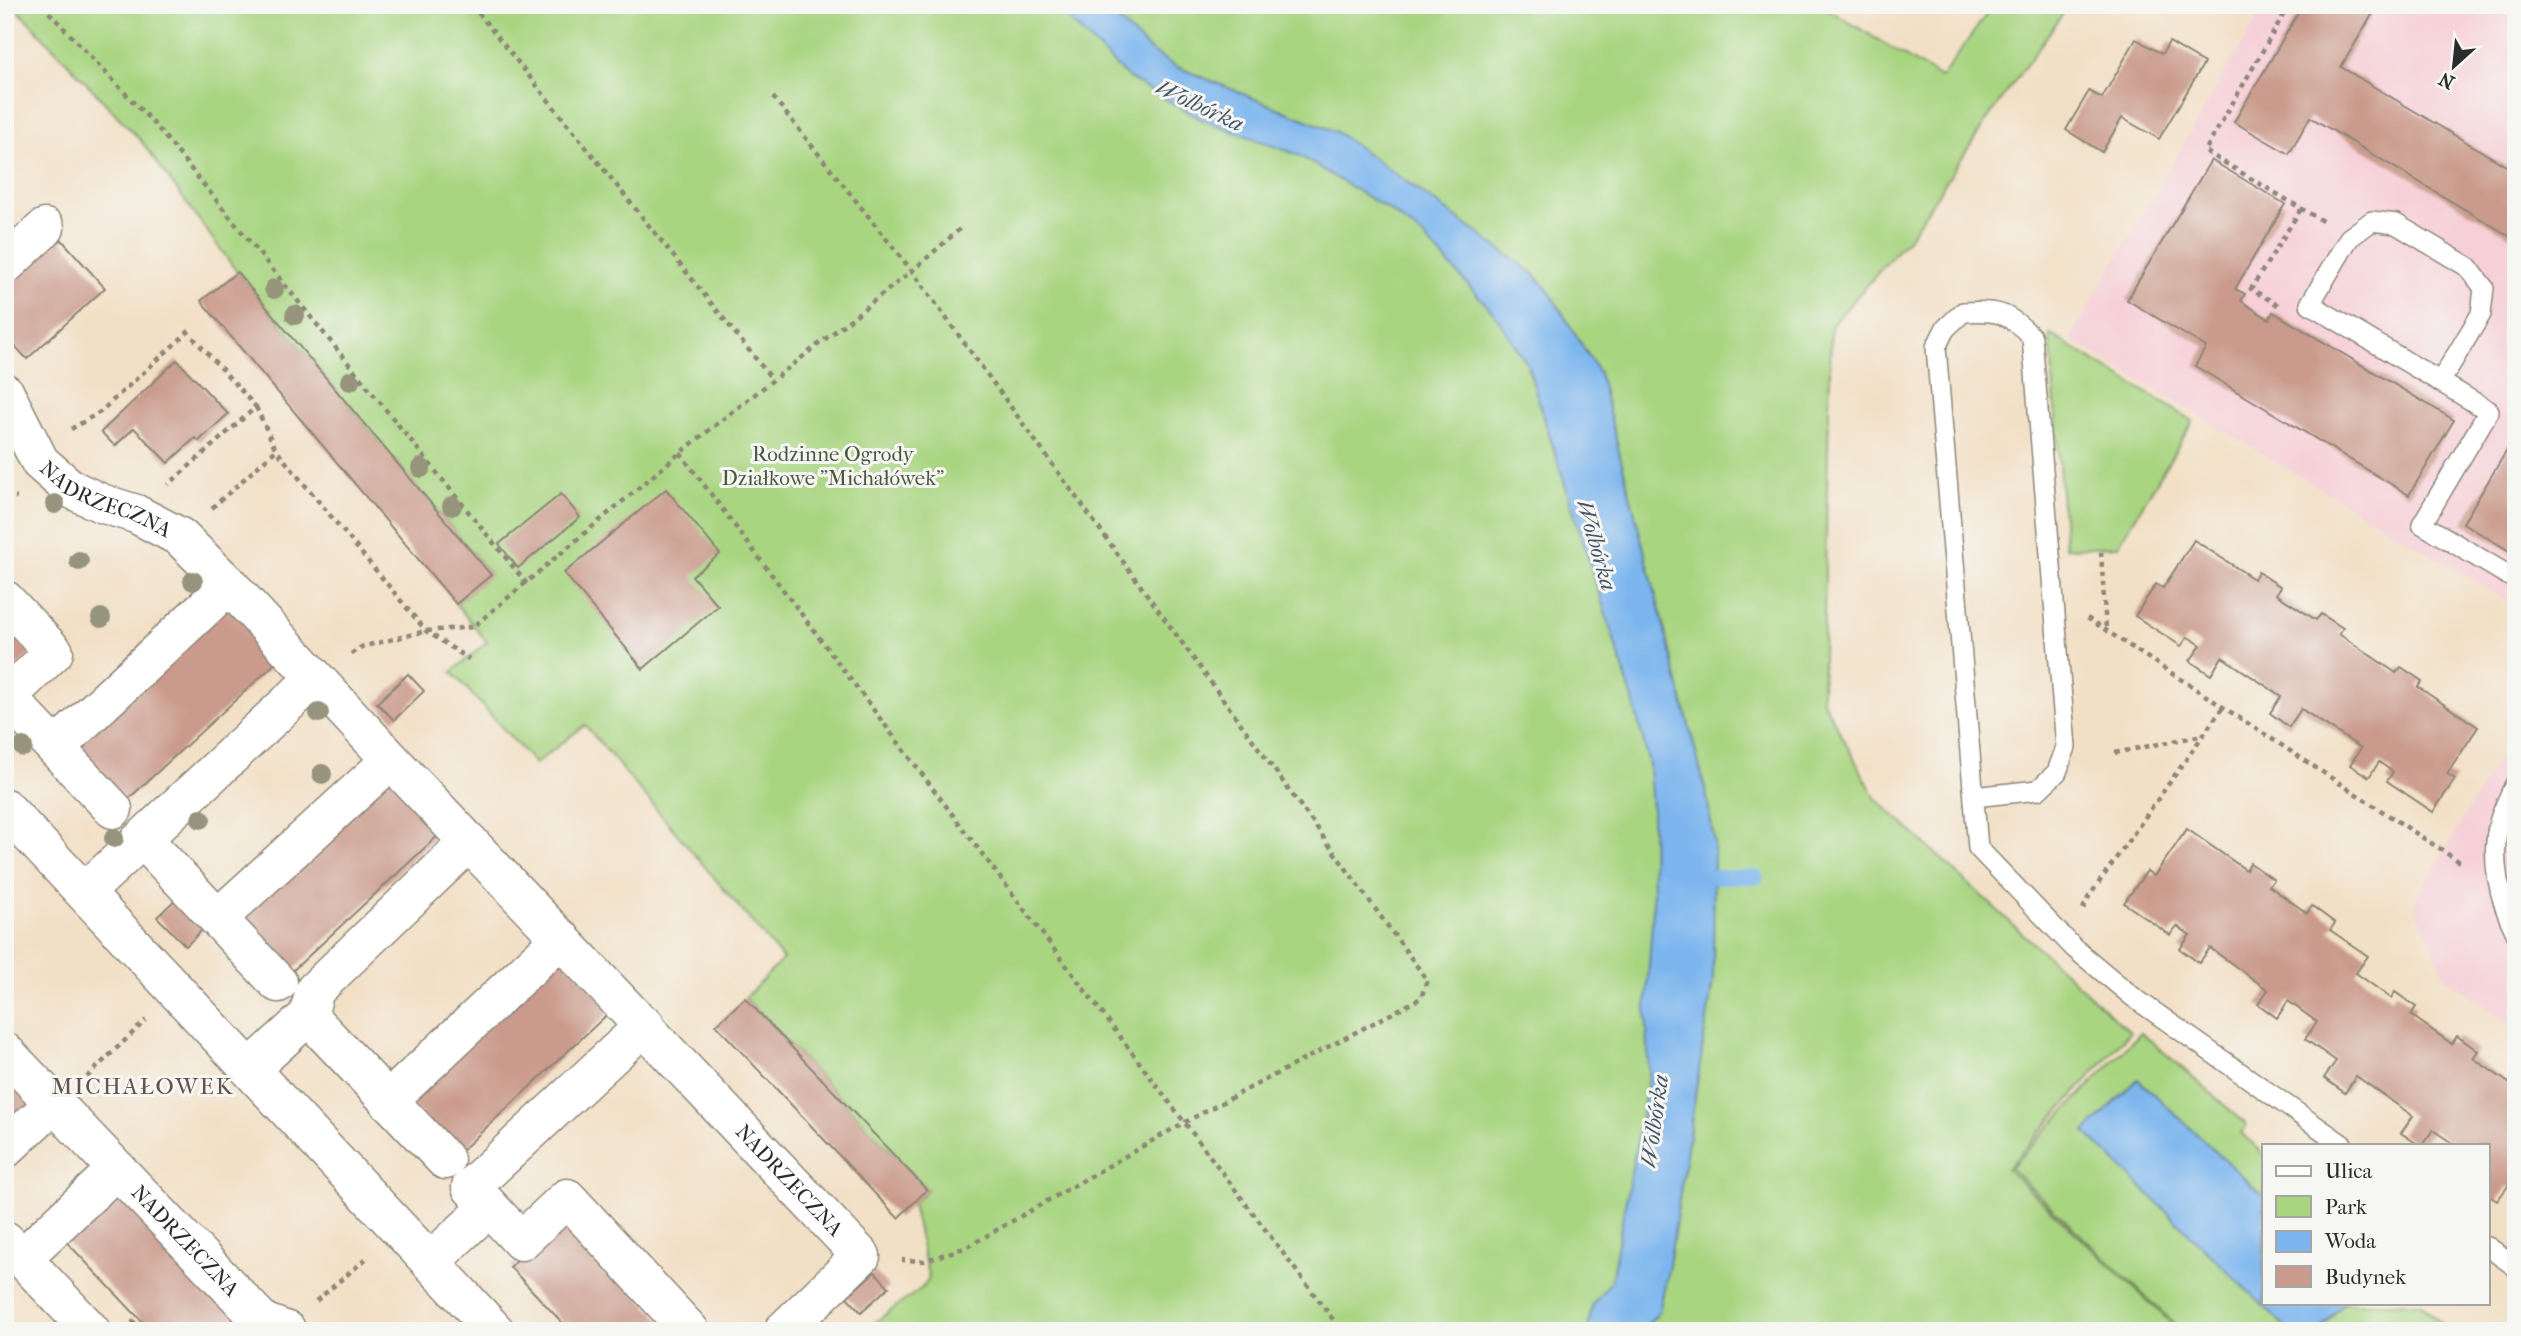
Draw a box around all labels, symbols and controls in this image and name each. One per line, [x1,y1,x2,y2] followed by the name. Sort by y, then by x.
[2420,32,2490,102] north arrow
[2435,67,2458,93] text: N
[1152,73,1248,137] water label: Wolbórka
[722,442,944,490] park label: Rodzinne Ogrody Działkowe "Michałówek"
[35,456,176,542] street label: NADRZECZNA
[1571,496,1622,594] water label: Wolbórka
[51,1073,235,1100] district label: MICHAŁOWEK
[1635,1073,1674,1169] water label: Wolbórka
[731,1119,848,1241] street label: NADRZECZNA
[2262,1144,2490,1304] legend
[2325,1159,2372,1183] text: Ulica
[127,1180,244,1302] street label: NADRZECZNA
[2325,1195,2367,1219] text: Park
[2324,1229,2376,1253] text: Woda
[2325,1265,2406,1289] text: Budynek

